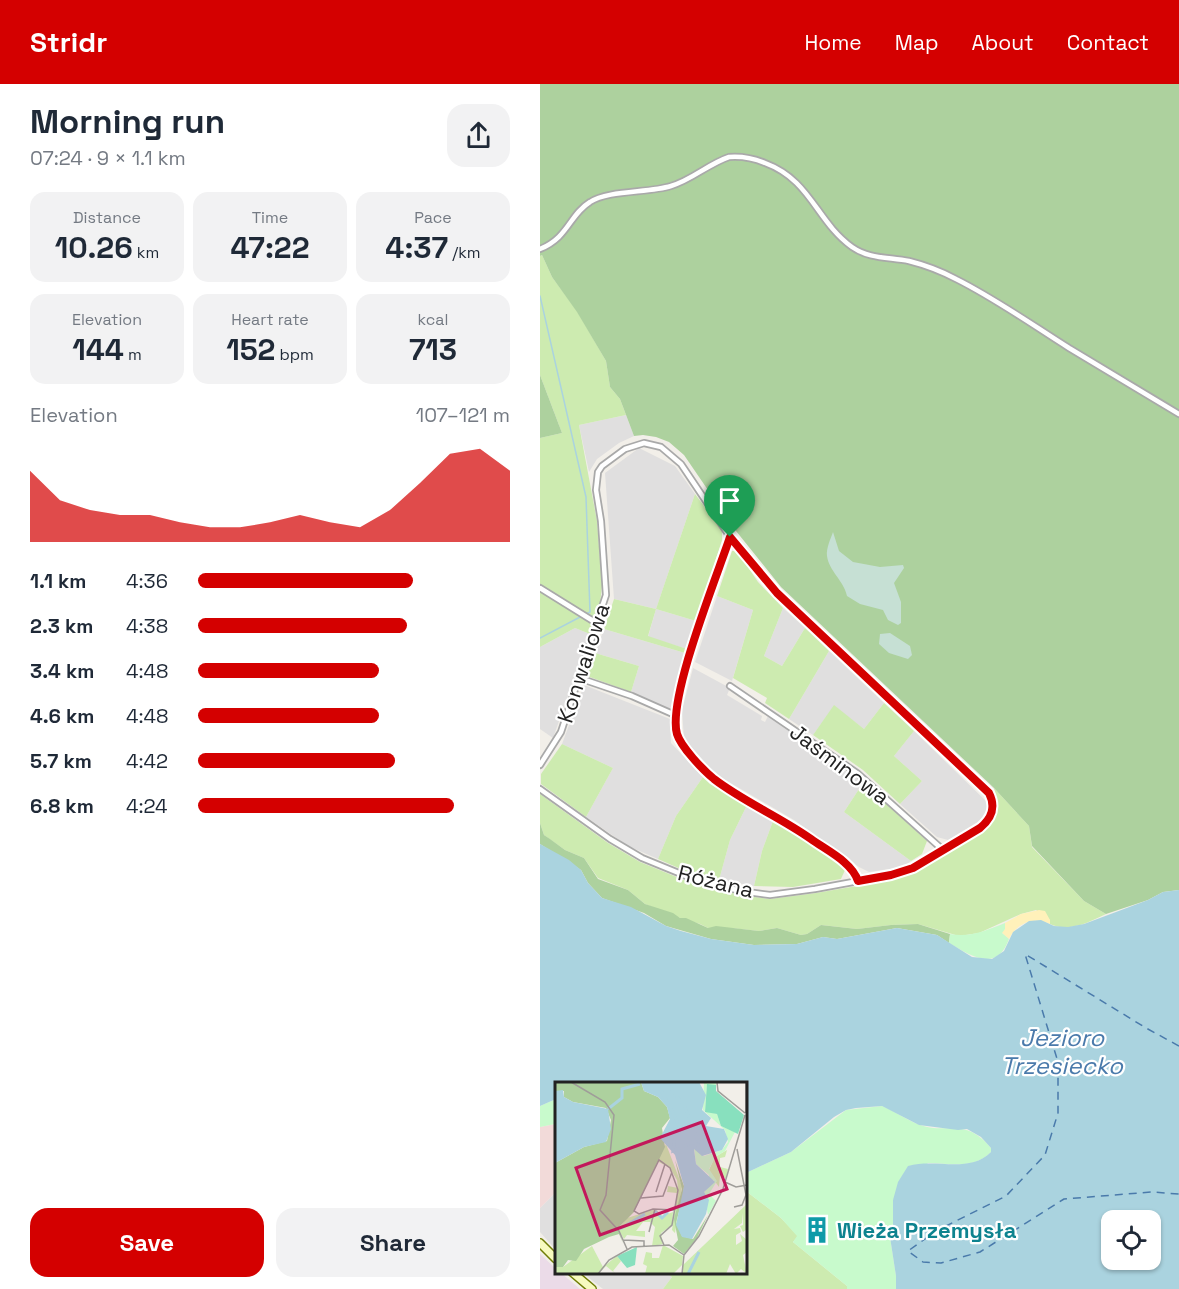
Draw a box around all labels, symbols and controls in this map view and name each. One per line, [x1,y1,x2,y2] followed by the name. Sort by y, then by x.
[30,24,107,60] text: Stridr
[804,29,862,56] text: Home
[895,29,939,56] text: Map
[972,29,1034,56] text: About
[1067,29,1149,56] text: Contact
[30,101,225,143] text: Morning run
[447,104,510,167] button: share
[30,145,186,171] text: 07:24 · 9 × 1.1 km
[73,207,141,228] text: Distance
[252,207,288,228] text: Time
[414,207,452,228] text: Pace
[55,228,133,267] text: 10.26
[230,228,310,267] text: 47:22
[385,228,448,267] text: 4:37
[133,242,159,263] text: km
[448,242,481,263] text: /km
[72,309,142,330] text: Elevation
[231,309,309,330] text: Heart rate
[418,309,448,330] text: kcal
[72,330,124,369] text: 144
[226,330,275,369] text: 152
[409,330,457,369] text: 713
[124,344,142,365] text: m
[275,344,314,365] text: bpm
[30,402,118,428] text: Elevation
[416,402,510,428] text: 107–121 m
[704,475,755,537] pin
[713,484,746,517] icon: arrive
[30,568,86,594] text: 1.1 km
[126,568,168,594] text: 4:36
[550,599,616,726] street label: Konwaliowa
[30,613,93,639] text: 2.3 km
[126,613,168,639] text: 4:38
[30,658,94,684] text: 3.4 km
[126,658,169,684] text: 4:48
[30,703,94,729] text: 4.6 km
[126,703,169,729] text: 4:48
[784,717,896,811] street label: Jaśminowa
[30,748,92,774] text: 5.7 km
[126,748,168,774] text: 4:42
[30,793,94,819] text: 6.8 km
[126,793,168,819] text: 4:24
[675,858,757,904] street label: Różana
[1001,1022,1124,1081] water label: Jezioro Trzesiecko
[555,1082,747,1274] inset map
[30,1208,264,1277] button: Save
[276,1208,510,1277] button: Share
[1101,1210,1161,1270] map controls
[1101,1210,1161,1270] button: locate
[802,1215,832,1245] building icon: Wieża Przemysła
[837,1216,1017,1244] place label: Wieża Przemysła

